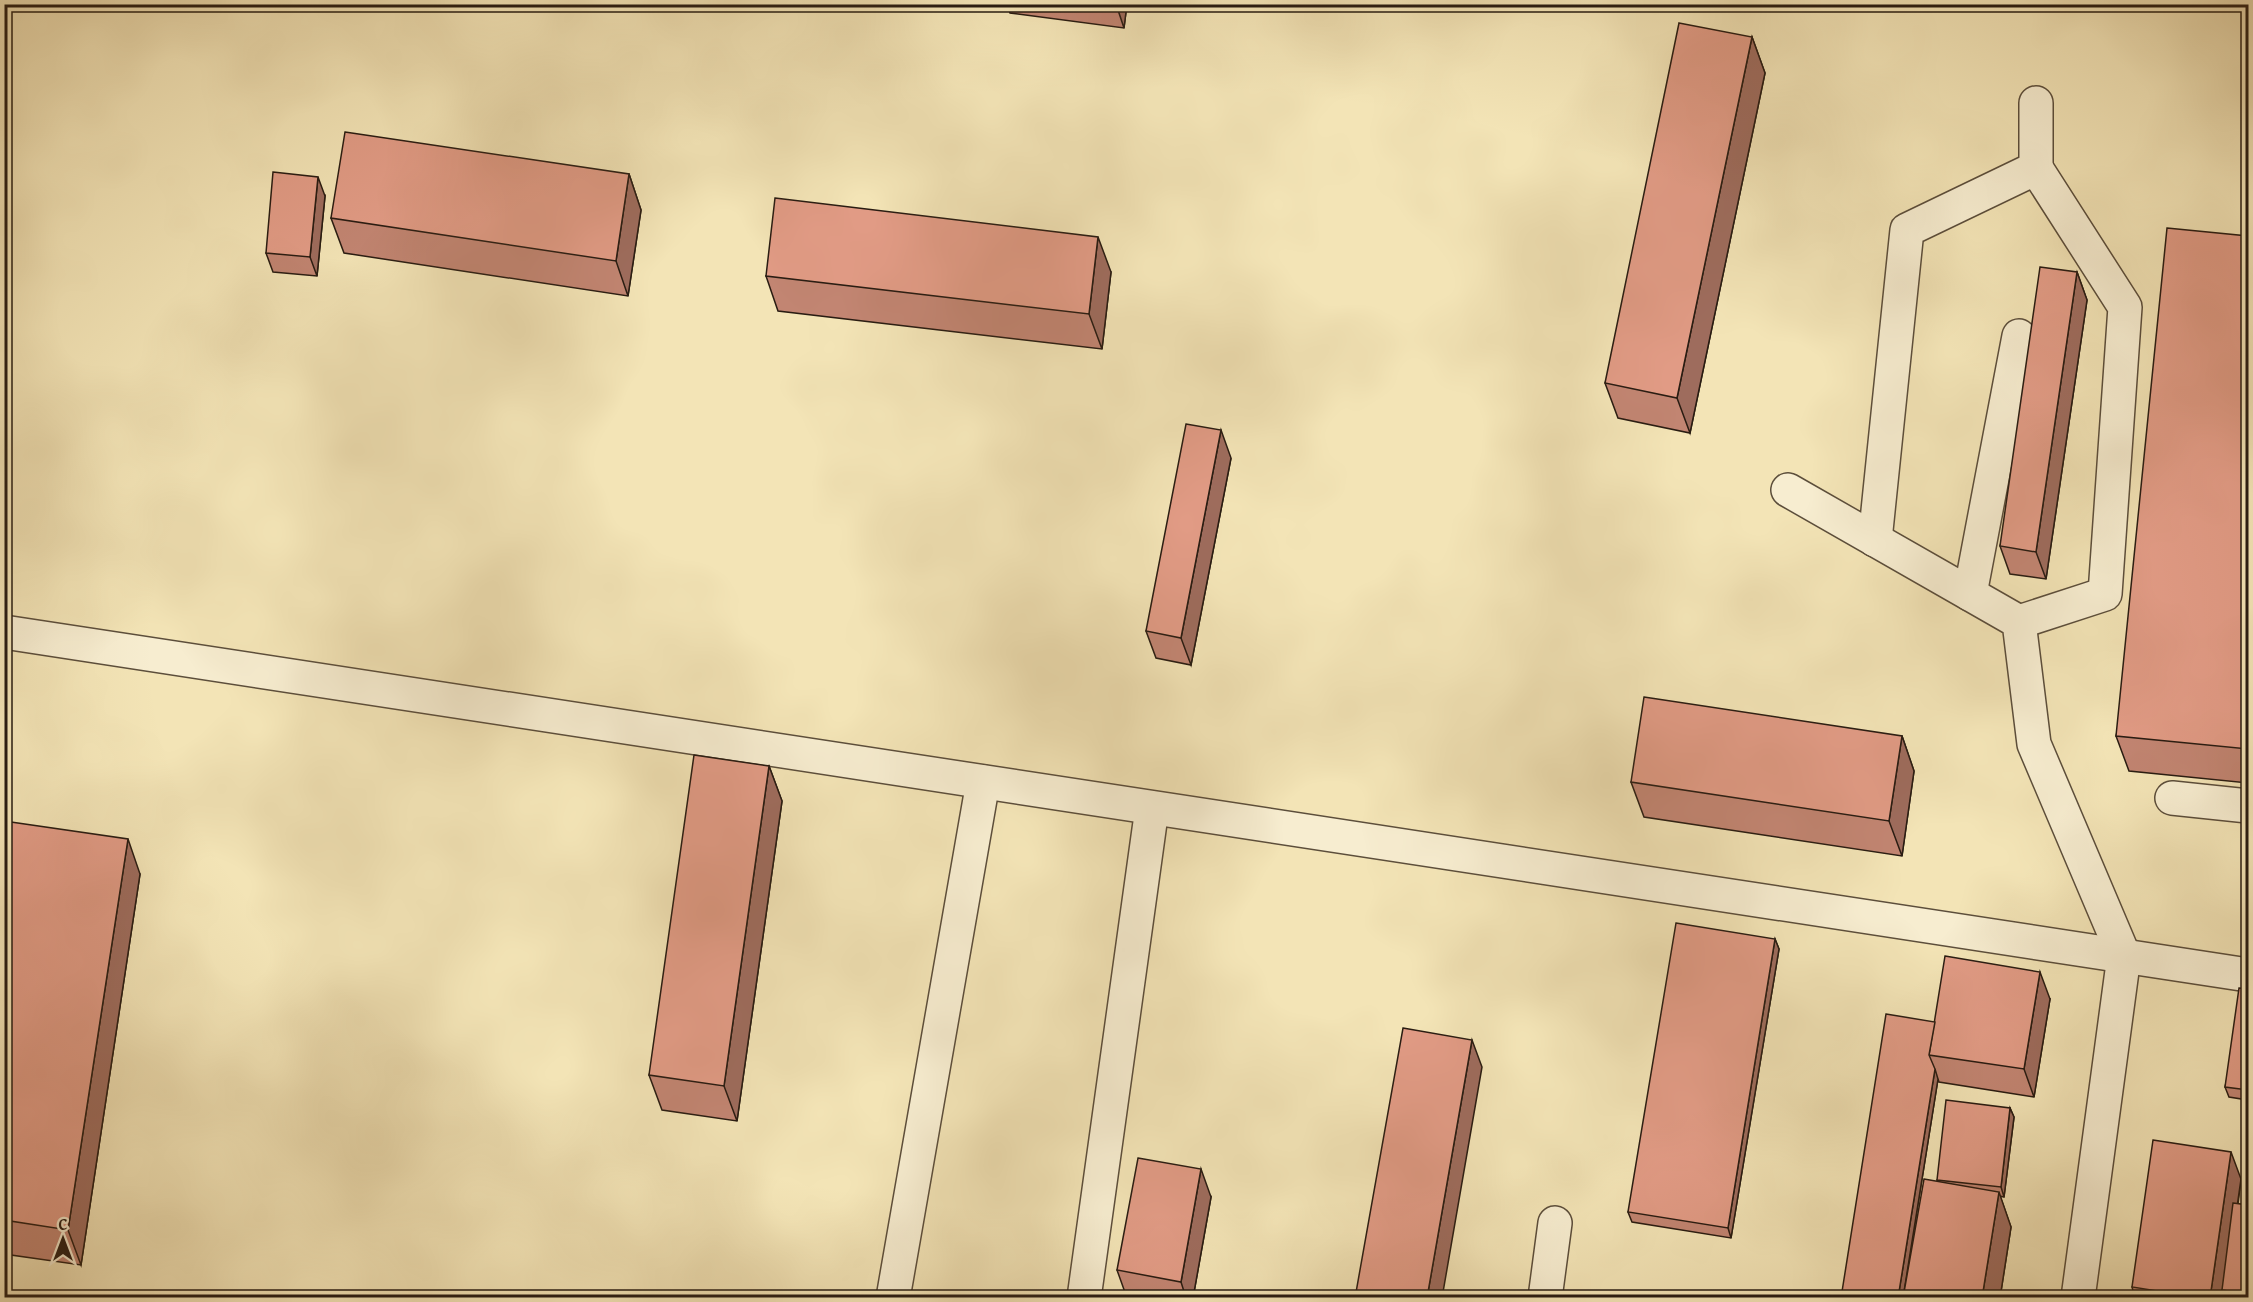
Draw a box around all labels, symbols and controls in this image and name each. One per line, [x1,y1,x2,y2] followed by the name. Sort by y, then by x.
[33,1209,93,1269] north arrow
[58,1212,68,1236] text: С

